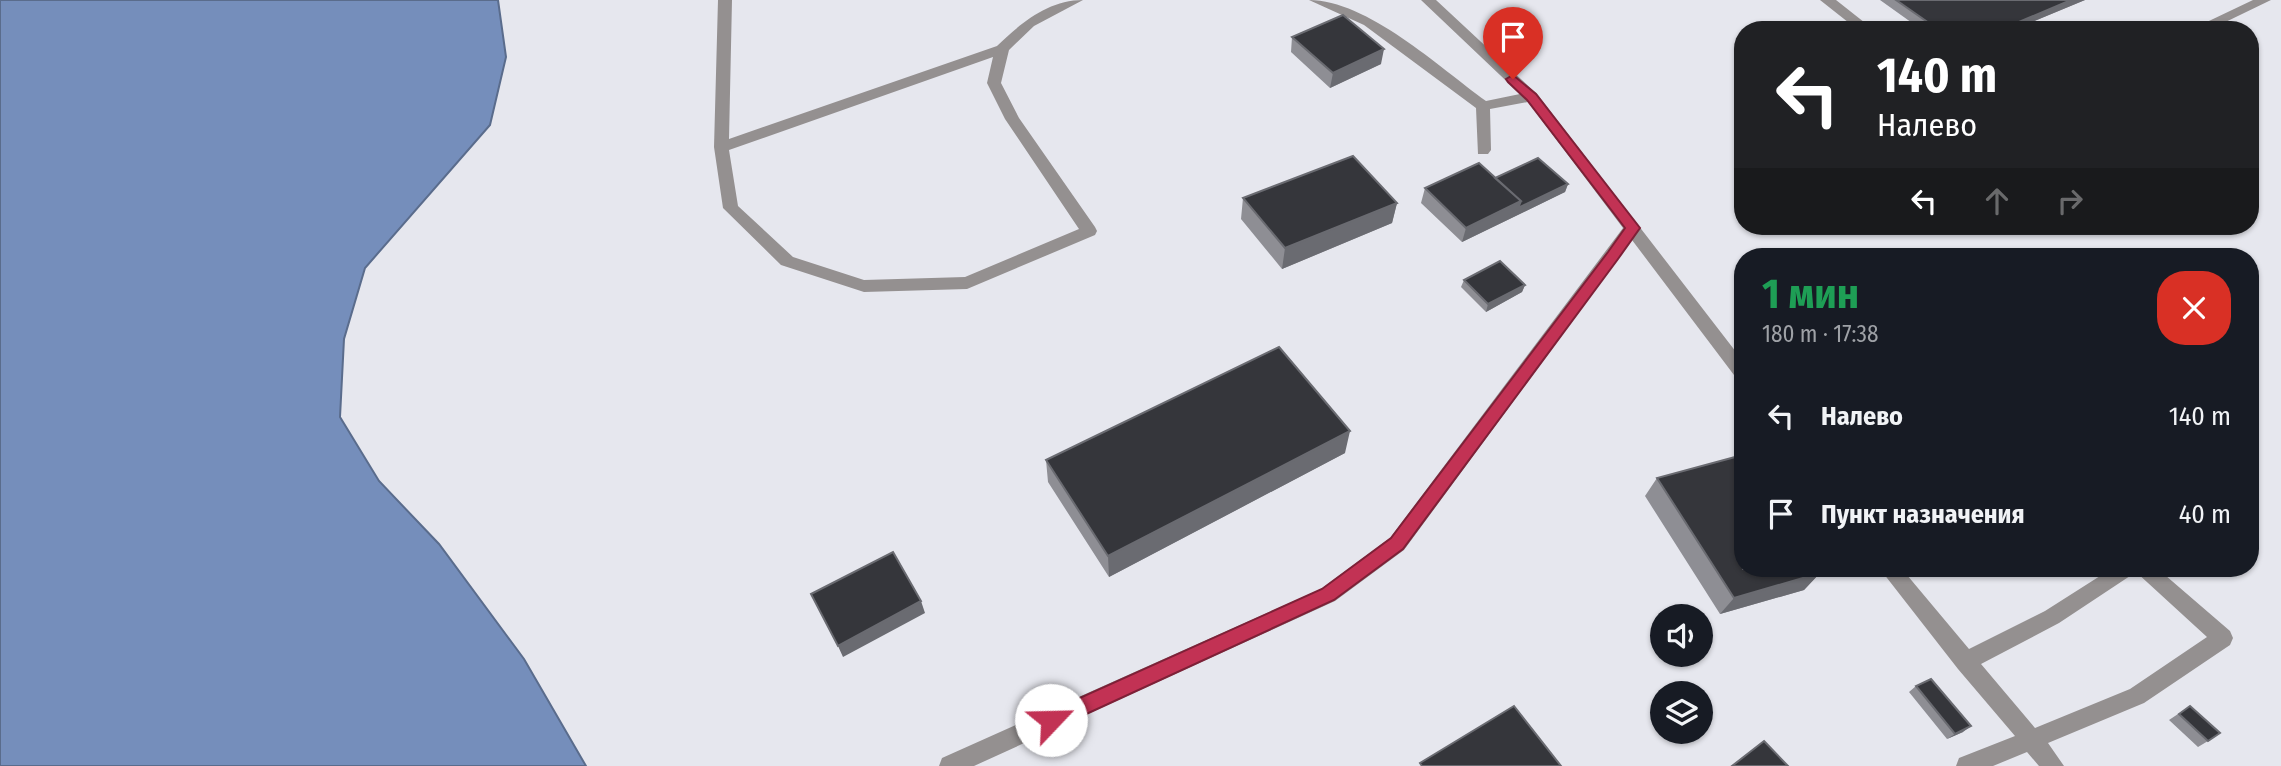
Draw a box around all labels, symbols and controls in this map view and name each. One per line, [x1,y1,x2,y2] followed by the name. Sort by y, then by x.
[1483,7,1543,79] pin
[1494,18,1532,56] icon: arrive
[1877,46,1997,105] text: 140 m
[1762,49,1853,140] icon: left
[1877,106,1977,144] text: Налево
[1905,182,1943,220] icon: left
[1978,182,2016,220] icon: ahead
[2051,182,2089,220] icon: right
[1762,269,1859,319] text: 1 мин
[2157,271,2231,345] button: close
[1762,320,1878,348] text: 180 m · 17:38
[1762,397,1800,435] icon: left
[1821,401,1903,432] text: Налево
[2169,401,2231,432] text: 140 m
[1762,495,1800,533] icon: arrive
[1821,499,2025,530] text: Пункт назначения
[2179,499,2231,530] text: 40 m
[1650,604,1713,744] map controls
[1650,604,1713,667] button: sound
[1650,681,1713,744] button: layers
[1014,683,1088,757] position arrow

